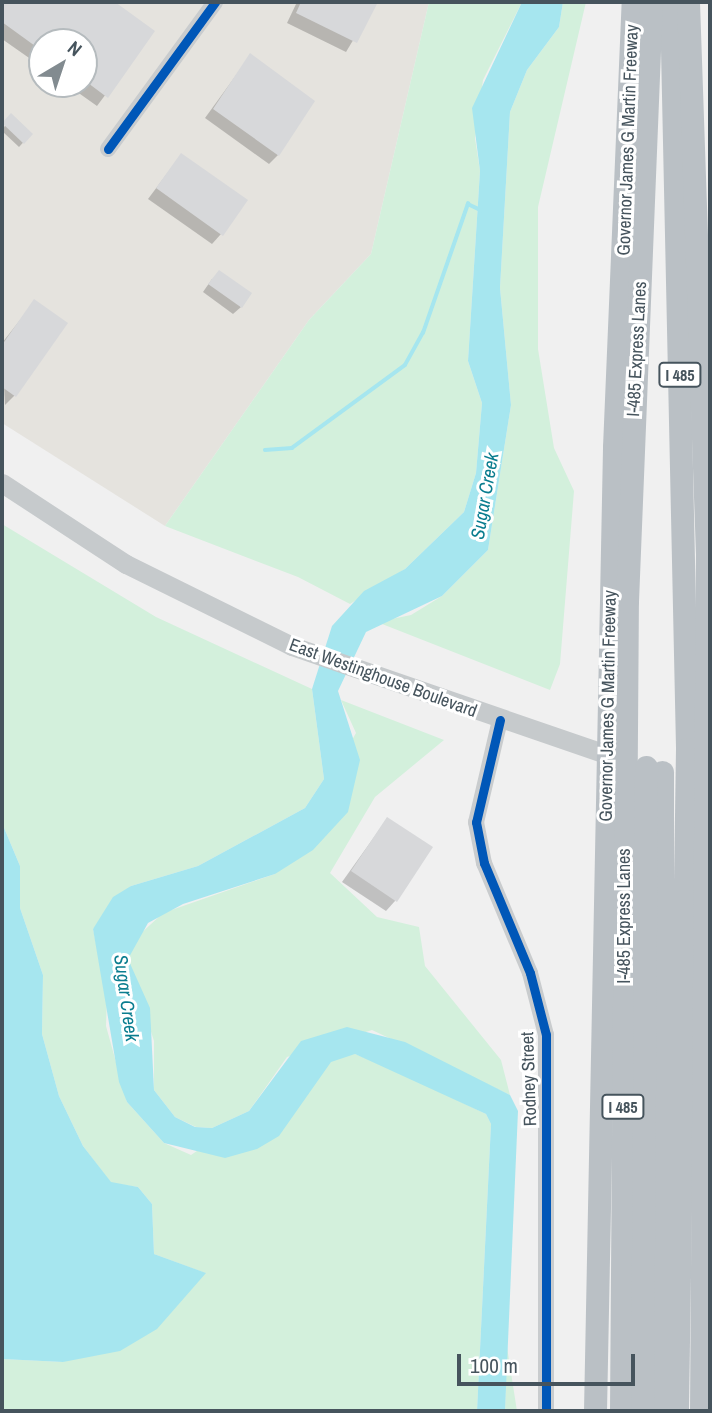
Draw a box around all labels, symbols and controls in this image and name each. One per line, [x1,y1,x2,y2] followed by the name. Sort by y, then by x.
[613,24,643,256] street label: Governor James G Martin Freeway
[28,28,98,98] north arrow
[62,35,88,62] text: N
[623,281,651,417] street label: I-485 Express Lanes
[657,362,703,388] road number: I 485
[466,451,504,541] water label: Sugar Creek
[595,590,621,822] street label: Governor James G Martin Freeway
[286,634,480,722] street label: East Westinghouse Boulevard
[613,848,635,984] street label: I-485 Express Lanes
[109,953,143,1043] water label: Sugar Creek
[517,1031,541,1127] street label: Rodney Street
[600,1094,646,1120] road number: I 485
[460,1340,638,1384] scale bar
[470,1351,518,1380] text: 100 m

